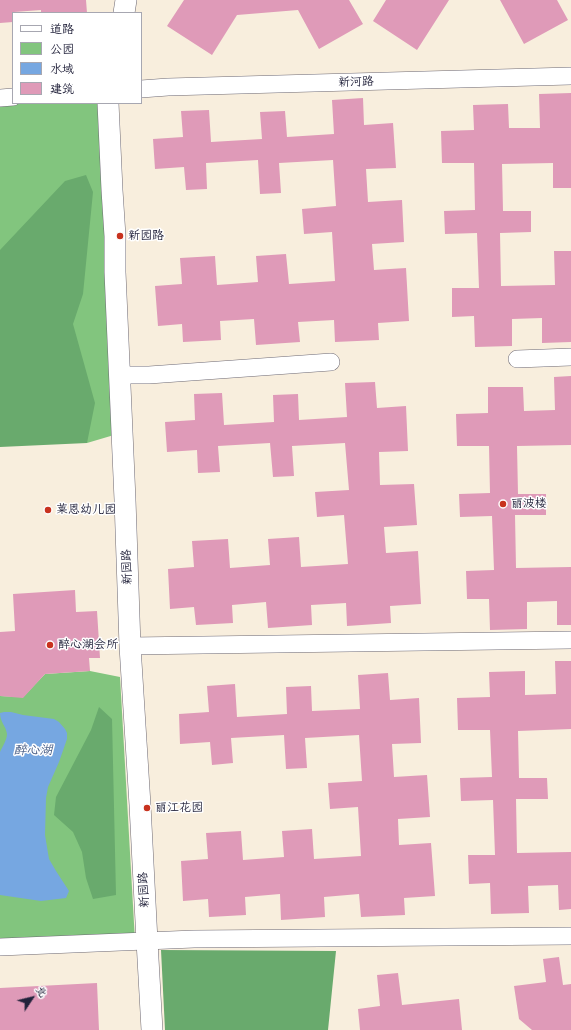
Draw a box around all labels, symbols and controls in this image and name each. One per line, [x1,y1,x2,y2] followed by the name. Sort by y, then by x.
[12,12,142,104] legend
[50,21,74,36] text: 道路
[50,41,74,56] text: 公园
[50,61,74,76] text: 水域
[338,74,374,90] street label: 新河路
[50,81,74,96] text: 建筑
[128,229,164,243] place label: 新园路
[115,231,125,241] marker: 新园路
[511,497,547,511] place label: 丽波楼
[498,499,508,509] marker: 丽波楼
[56,503,116,517] place label: 莱恩幼儿园
[43,505,53,515] marker: 莱恩幼儿园
[119,549,135,585] street label: 新园路
[58,638,118,652] place label: 醉心湖会所
[45,640,55,650] marker: 醉心湖会所
[14,742,52,758] water label: 醉心湖
[155,801,203,815] place label: 丽江花园
[142,803,152,813] marker: 丽江花园
[136,872,152,908] street label: 新园路
[12,978,52,1018] north arrow
[33,983,51,1000] text: 北

